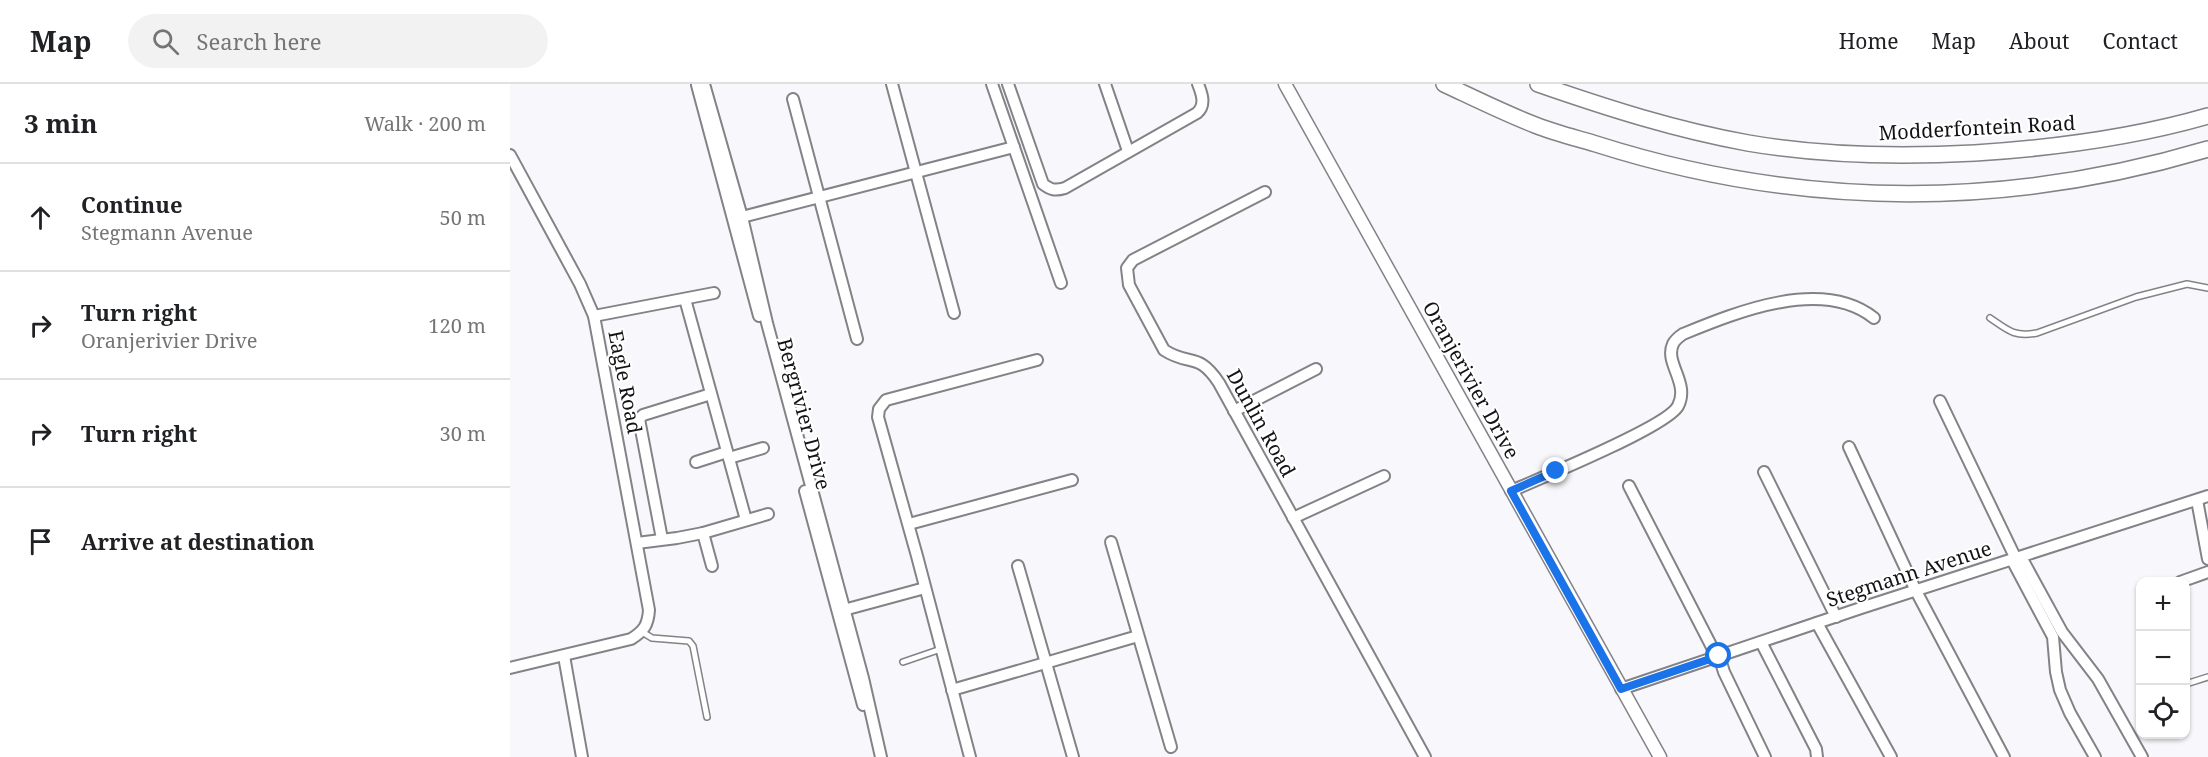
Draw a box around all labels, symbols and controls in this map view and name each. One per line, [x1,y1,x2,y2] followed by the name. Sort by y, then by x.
[128,14,548,68] search box
[30,22,92,60] text: Map
[149,25,182,58] icon: search
[197,26,321,56] text: Search here
[1839,27,1899,55] text: Home
[1932,27,1976,55] text: Map
[2009,27,2070,55] text: About
[2103,27,2178,55] text: Contact
[24,105,98,141] text: 3 min
[1878,109,2076,146] street label: Modderfontein Road
[364,110,486,137] text: Walk · 200 m
[81,189,183,219] text: Continue
[24,201,57,234] icon: ahead
[440,204,486,231] text: 50 m
[81,219,253,246] text: Stegmann Avenue
[1417,296,1526,463] street label: Oranjerivier Drive
[81,297,197,327] text: Turn right
[24,309,57,342] icon: right
[428,312,486,339] text: 120 m
[81,327,257,354] text: Oranjerivier Drive
[602,328,649,436] street label: Eagle Road
[771,335,838,493] street label: Bergrivier Drive
[1221,364,1302,481] street label: Dunlin Road
[24,417,57,450] icon: right
[81,418,197,448] text: Turn right
[440,420,486,447] text: 30 m
[1542,457,1568,483] route end
[24,525,57,558] icon: arrive
[81,526,315,556] text: Arrive at destination
[1823,534,1995,613] street label: Stegmann Avenue
[2136,577,2190,739] map controls
[2136,577,2190,631] button: +
[2136,631,2190,685] button: −
[1705,642,1731,668] route start
[2136,685,2190,739] button: locate

